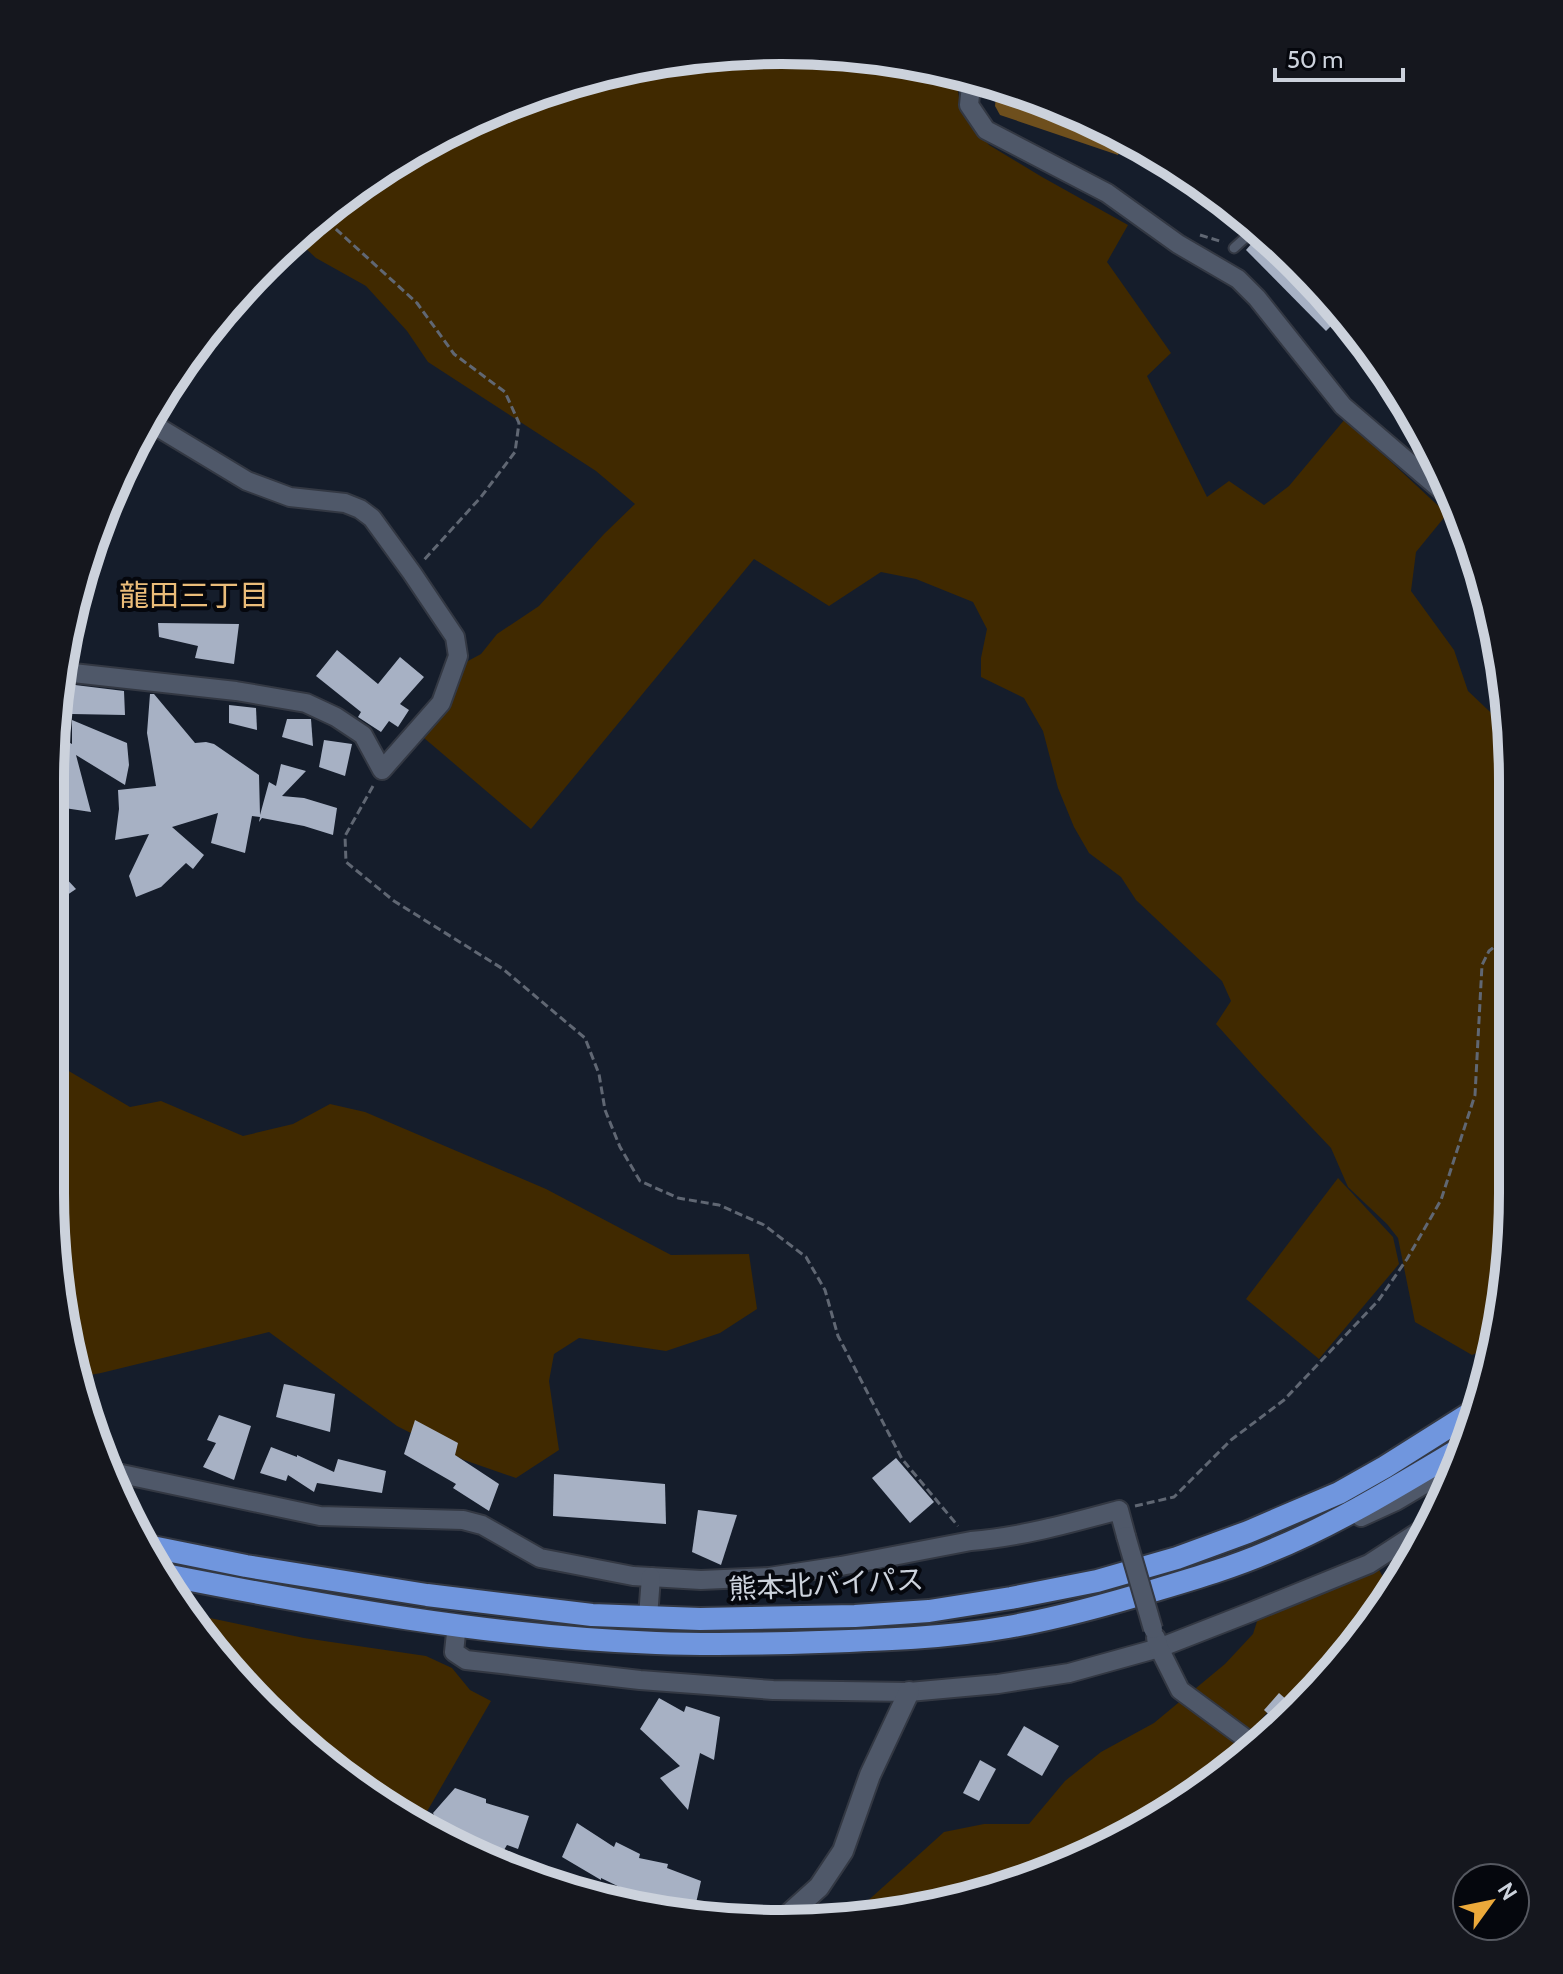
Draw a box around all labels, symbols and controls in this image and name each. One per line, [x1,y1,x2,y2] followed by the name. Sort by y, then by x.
[1275,32,1403,82] scale bar
[1287,45,1343,74] text: 50 m
[119,577,269,614] district label: 龍田三丁目
[728,1562,924,1606] street label: 熊本北バイパス
[1451,1862,1531,1942] north arrow
[1492,1878,1523,1905] text: N

